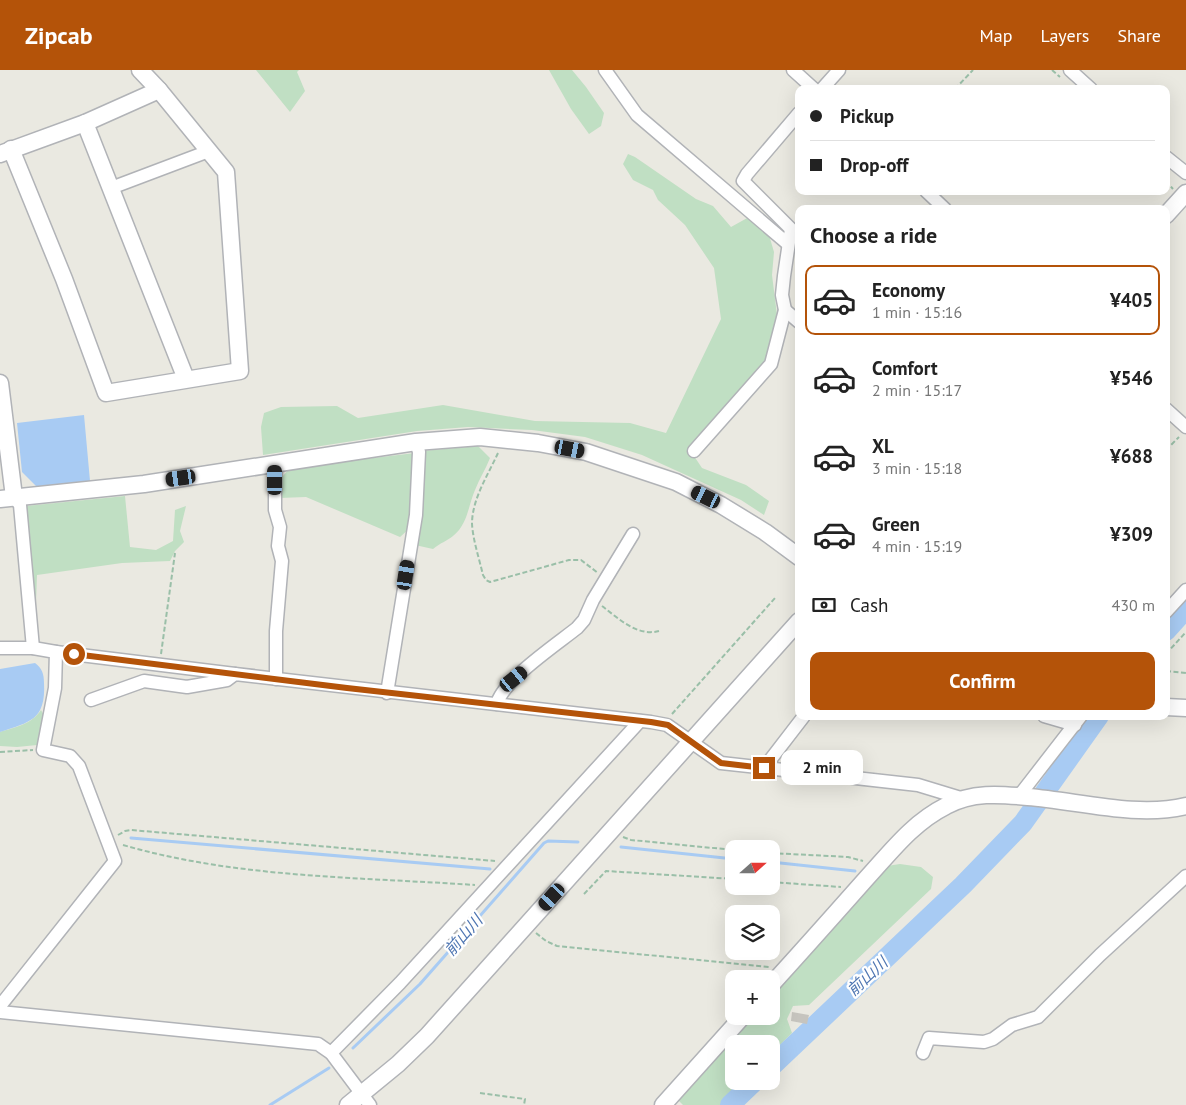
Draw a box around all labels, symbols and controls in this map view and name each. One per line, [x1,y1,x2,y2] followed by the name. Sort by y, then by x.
[25,20,93,51] text: Zipcab
[980,24,1012,47] text: Map
[1040,24,1089,47] text: Layers
[1117,24,1161,47] text: Share
[840,104,894,128] text: Pickup
[840,153,908,177] text: Drop-off
[810,221,937,249] text: Choose a ride
[812,278,857,323] icon: car
[872,278,945,302] text: Economy
[1110,288,1153,312] text: ¥405
[872,302,962,322] text: 1 min · 15:16
[812,356,857,401] icon: car
[872,356,938,380] text: Comfort
[1110,366,1153,390] text: ¥546
[872,380,962,400] text: 2 min · 15:17
[812,434,857,479] icon: car
[872,434,894,458] text: XL
[553,439,586,459] car
[1110,444,1153,468] text: ¥688
[872,458,962,478] text: 3 min · 15:18
[267,465,282,495] car
[165,468,196,488] car
[689,484,722,510] car
[812,512,857,557] icon: car
[872,512,920,536] text: Green
[1110,522,1153,546] text: ¥309
[872,536,962,556] text: 4 min · 15:19
[396,559,415,591] car
[810,591,838,619] icon: cash
[850,593,888,617] text: Cash
[1112,595,1155,615] text: 430 m
[63,643,85,665] route start
[810,652,1155,710] button: Confirm
[497,664,530,694] car
[782,750,864,786] callout: 2 min
[753,757,775,779] route end
[802,757,842,777] text: 2 min
[725,840,780,895] north arrow
[725,840,780,1090] map controls
[536,881,567,913] car
[725,905,780,960] button: layers
[440,909,488,960] water label: 前山川
[843,951,893,1000] water label: 前山川
[725,970,780,1025] button: +
[725,1035,780,1090] button: −

